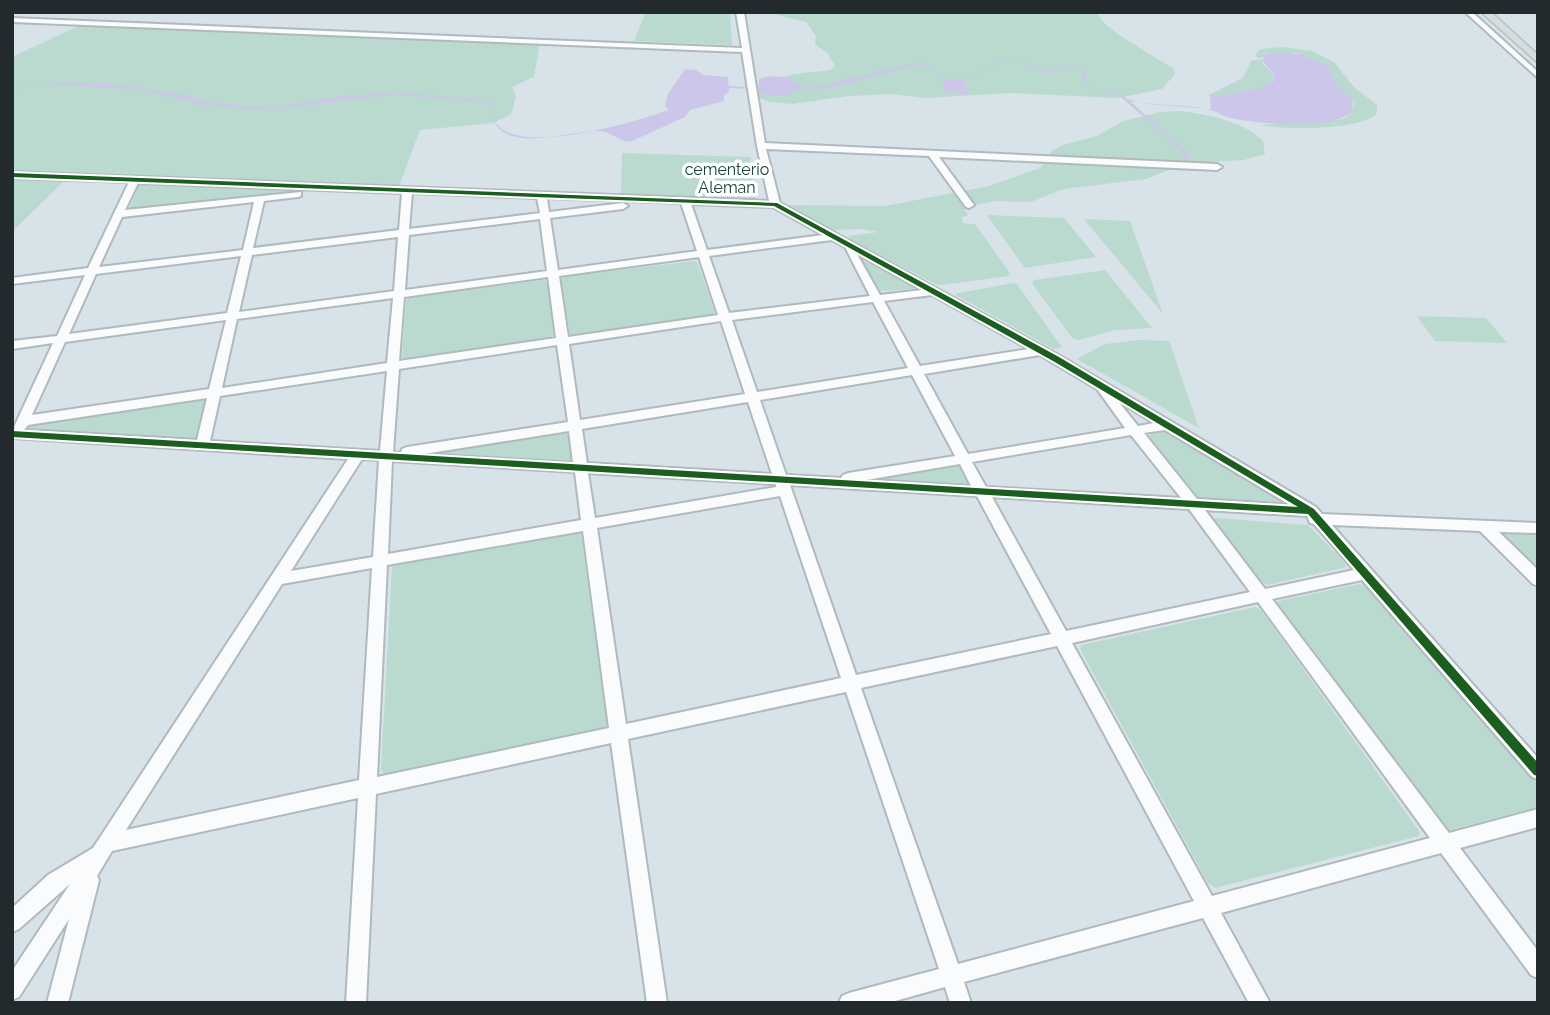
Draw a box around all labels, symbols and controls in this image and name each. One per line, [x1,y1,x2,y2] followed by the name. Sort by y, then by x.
[685,160,769,197] park label: cementerio Aleman

